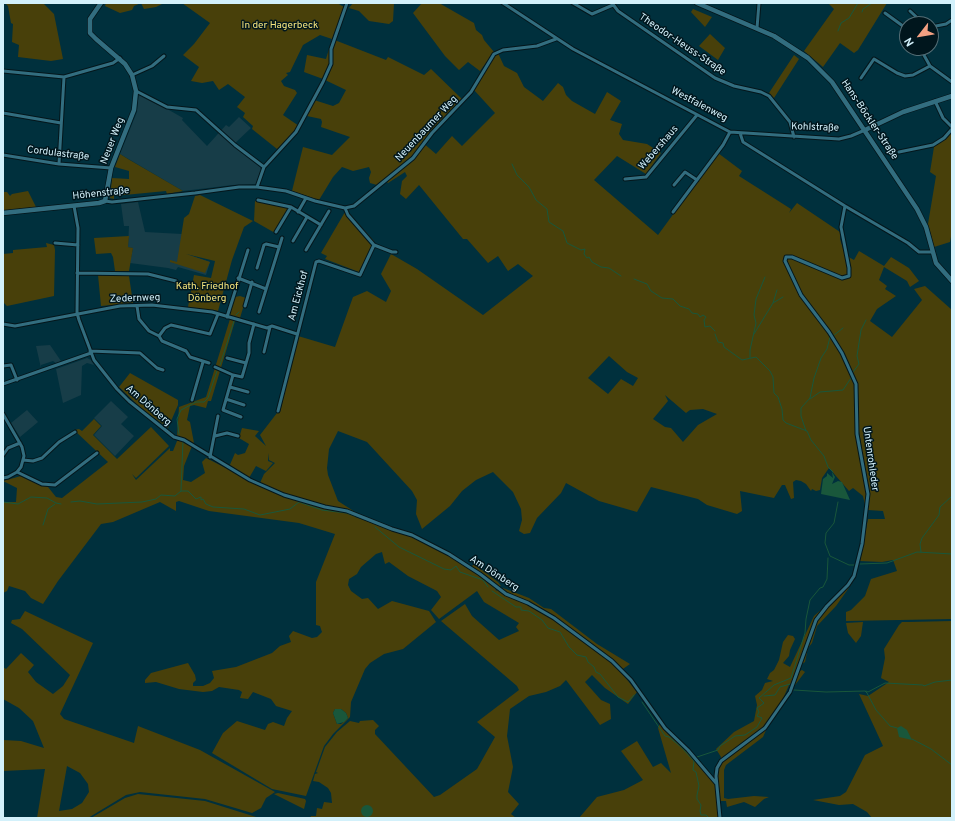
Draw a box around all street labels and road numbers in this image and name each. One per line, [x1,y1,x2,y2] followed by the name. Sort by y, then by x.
[636,12,728,78] street label: Theodor-Heuss-Straße
[838,78,900,162] street label: Hans-Böckler-Straße
[669,85,729,125] street label: Westfalenweg
[393,94,461,164] street label: Neuenbaumer Weg
[99,116,127,166] street label: Neuer Weg
[791,121,839,135] street label: Kohlstraße
[637,123,681,173] street label: Webershaus
[26,144,90,164] street label: Cordulastraße
[72,185,130,203] street label: Höhenstraße
[287,270,311,322] street label: Am Eickhof
[110,292,160,306] street label: Zedernweg
[123,383,173,429] street label: Am Dönberg
[860,426,880,492] street label: Untenrohleder
[467,554,521,594] street label: Am Dönberg

